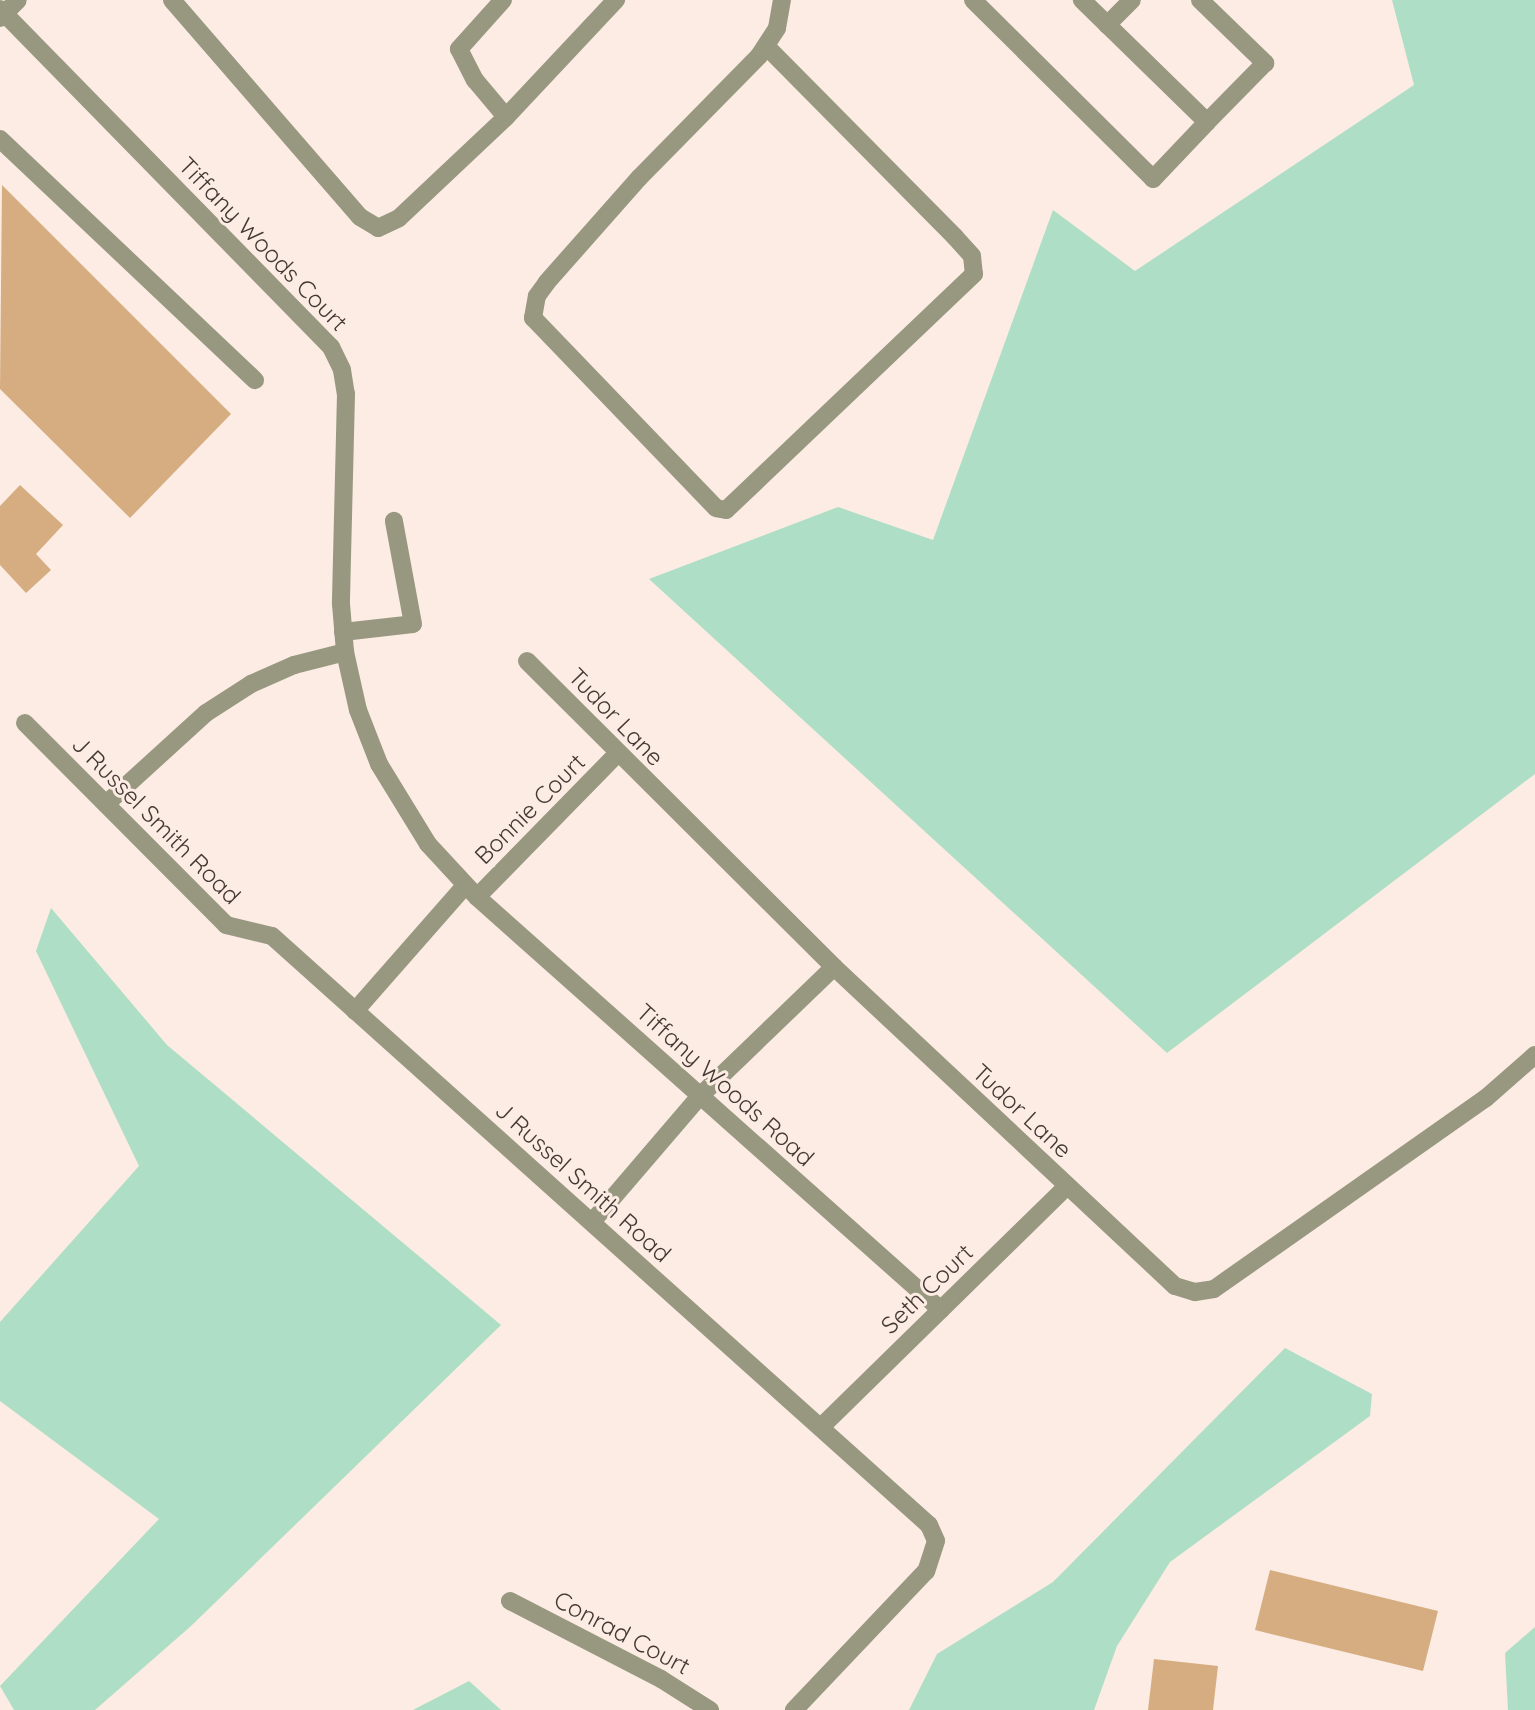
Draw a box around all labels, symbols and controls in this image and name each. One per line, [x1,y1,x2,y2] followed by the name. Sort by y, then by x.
[172,151,354,337] street label: Tiffany Woods Court
[562,662,670,772] street label: Tudor Lane
[66,730,246,910] street label: J Russel Smith Road
[469,748,591,870] street label: Bonnie Court
[630,998,820,1172] street label: Tiffany Woods Road
[967,1058,1077,1164] street label: Tudor Lane
[489,1096,677,1268] street label: J Russel Smith Road
[875,1238,979,1340] street label: Seth Court
[549,1585,695,1681] street label: Conrad Court

